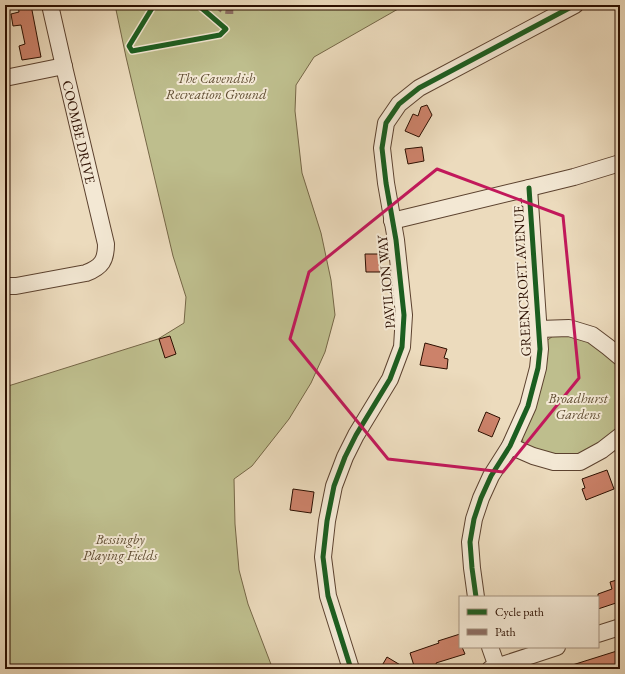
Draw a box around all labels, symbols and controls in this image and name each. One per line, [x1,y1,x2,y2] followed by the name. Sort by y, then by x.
[166,69,267,103] park label: The Cavendish Recreation Ground
[58,79,100,185] street label: COOMBE DRIVE
[509,205,535,357] street label: GREENCROFT AVENUE
[373,234,399,329] street label: PAVILION WAY
[547,389,609,423] park label: Broadhurst Gardens
[83,530,157,564] park label: Bessingby Playing Fields
[459,596,599,648] legend
[495,604,544,620] text: Cycle path
[495,624,516,640] text: Path

